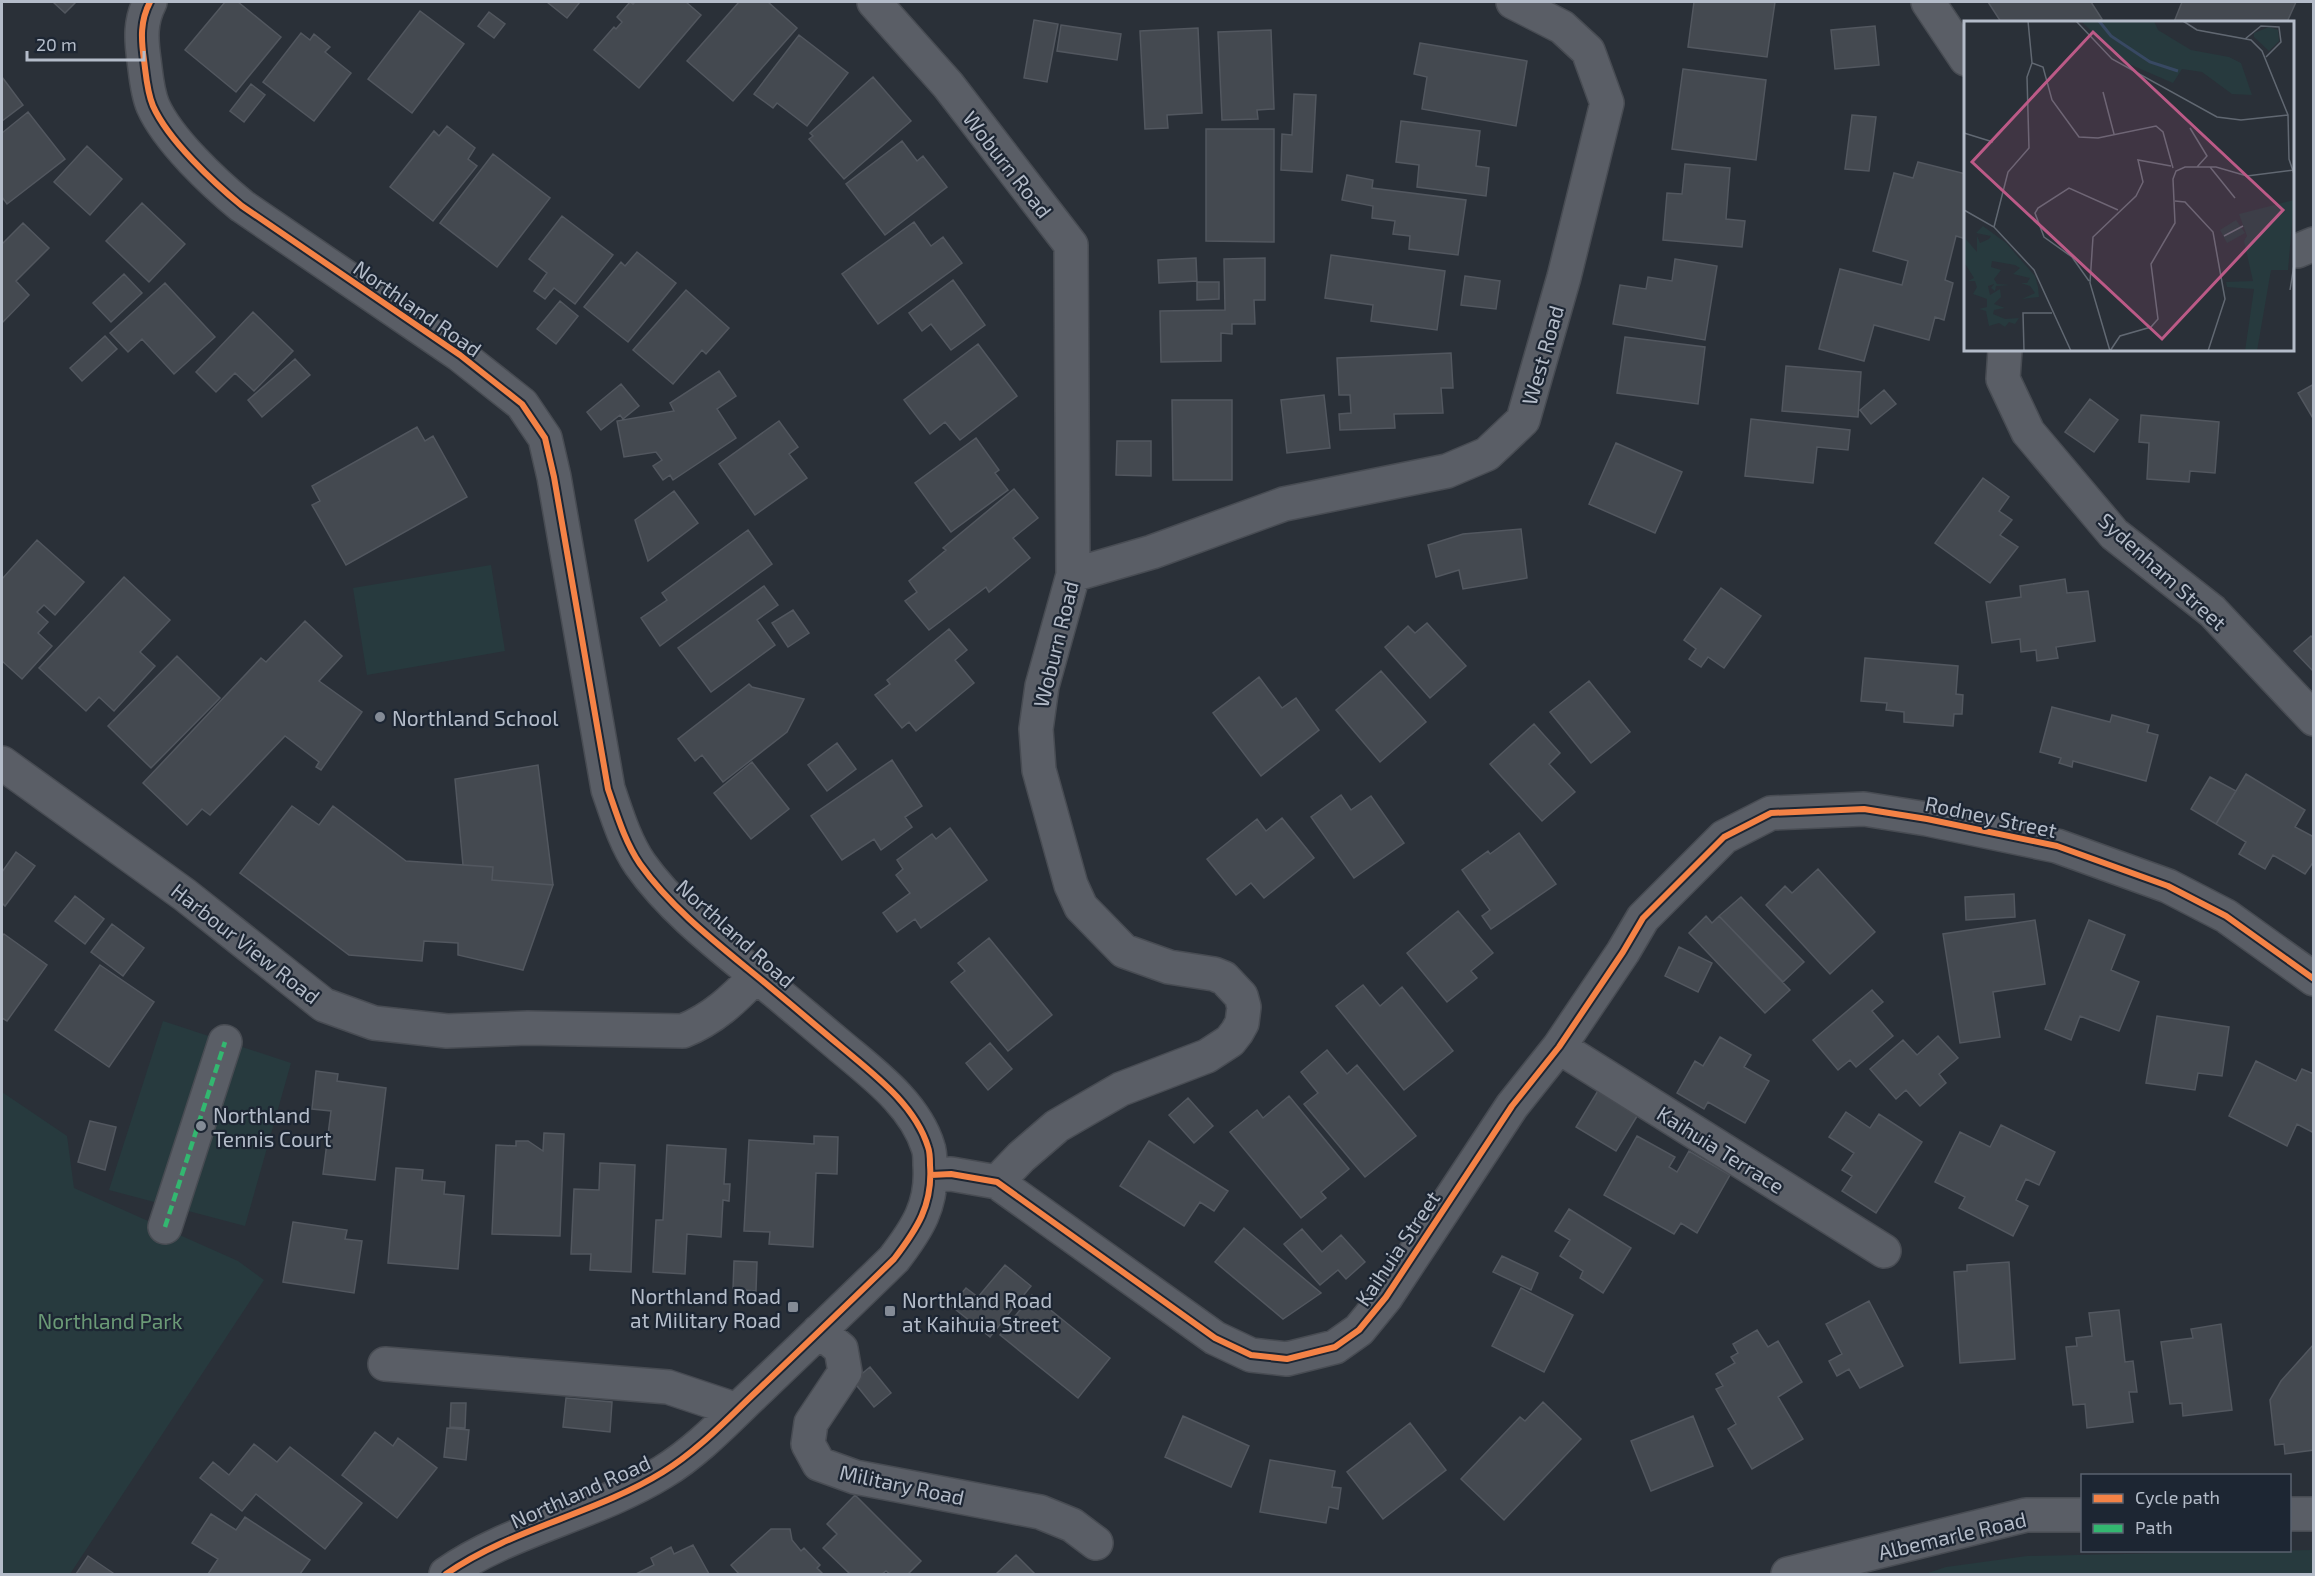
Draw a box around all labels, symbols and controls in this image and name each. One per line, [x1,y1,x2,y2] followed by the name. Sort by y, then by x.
[1964,21,2294,351] inset map
[27,24,144,62] scale bar
[36,33,77,55] text: 20 m
[958,105,1058,223] street label: Woburn Road
[349,255,487,361] street label: Northland Road
[1516,302,1568,408] street label: West Road
[2094,507,2232,635] street label: Sydenham Street
[1027,578,1083,710] street label: Woburn Road
[392,705,559,730] place label: Northland School
[373,710,387,724] marker: Northland School
[1923,790,2059,842] street label: Rodney Street
[672,873,800,993] street label: Northland Road
[167,877,325,1009] street label: Harbour View Road
[1653,1100,1789,1198] street label: Kaihuia Terrace
[213,1102,331,1151] place label: Northland Tennis Court
[194,1119,208,1133] marker: Northland Tennis Court
[1349,1186,1445,1310] street label: Kaihuia Street
[630,1283,781,1332] place label: Northland Road at Military Road
[902,1287,1059,1336] place label: Northland Road at Kaihuia Street
[786,1300,800,1314] marker: Northland Road at Military Road
[883,1304,897,1318] marker: Northland Road at Kaihuia Street
[38,1308,183,1333] park label: Northland Park
[506,1449,654,1533] street label: Northland Road
[837,1459,967,1509] street label: Military Road
[2081,1474,2291,1552] legend
[2135,1486,2220,1508] text: Cycle path
[1875,1506,2029,1564] street label: Albemarle Road
[2135,1516,2173,1538] text: Path

